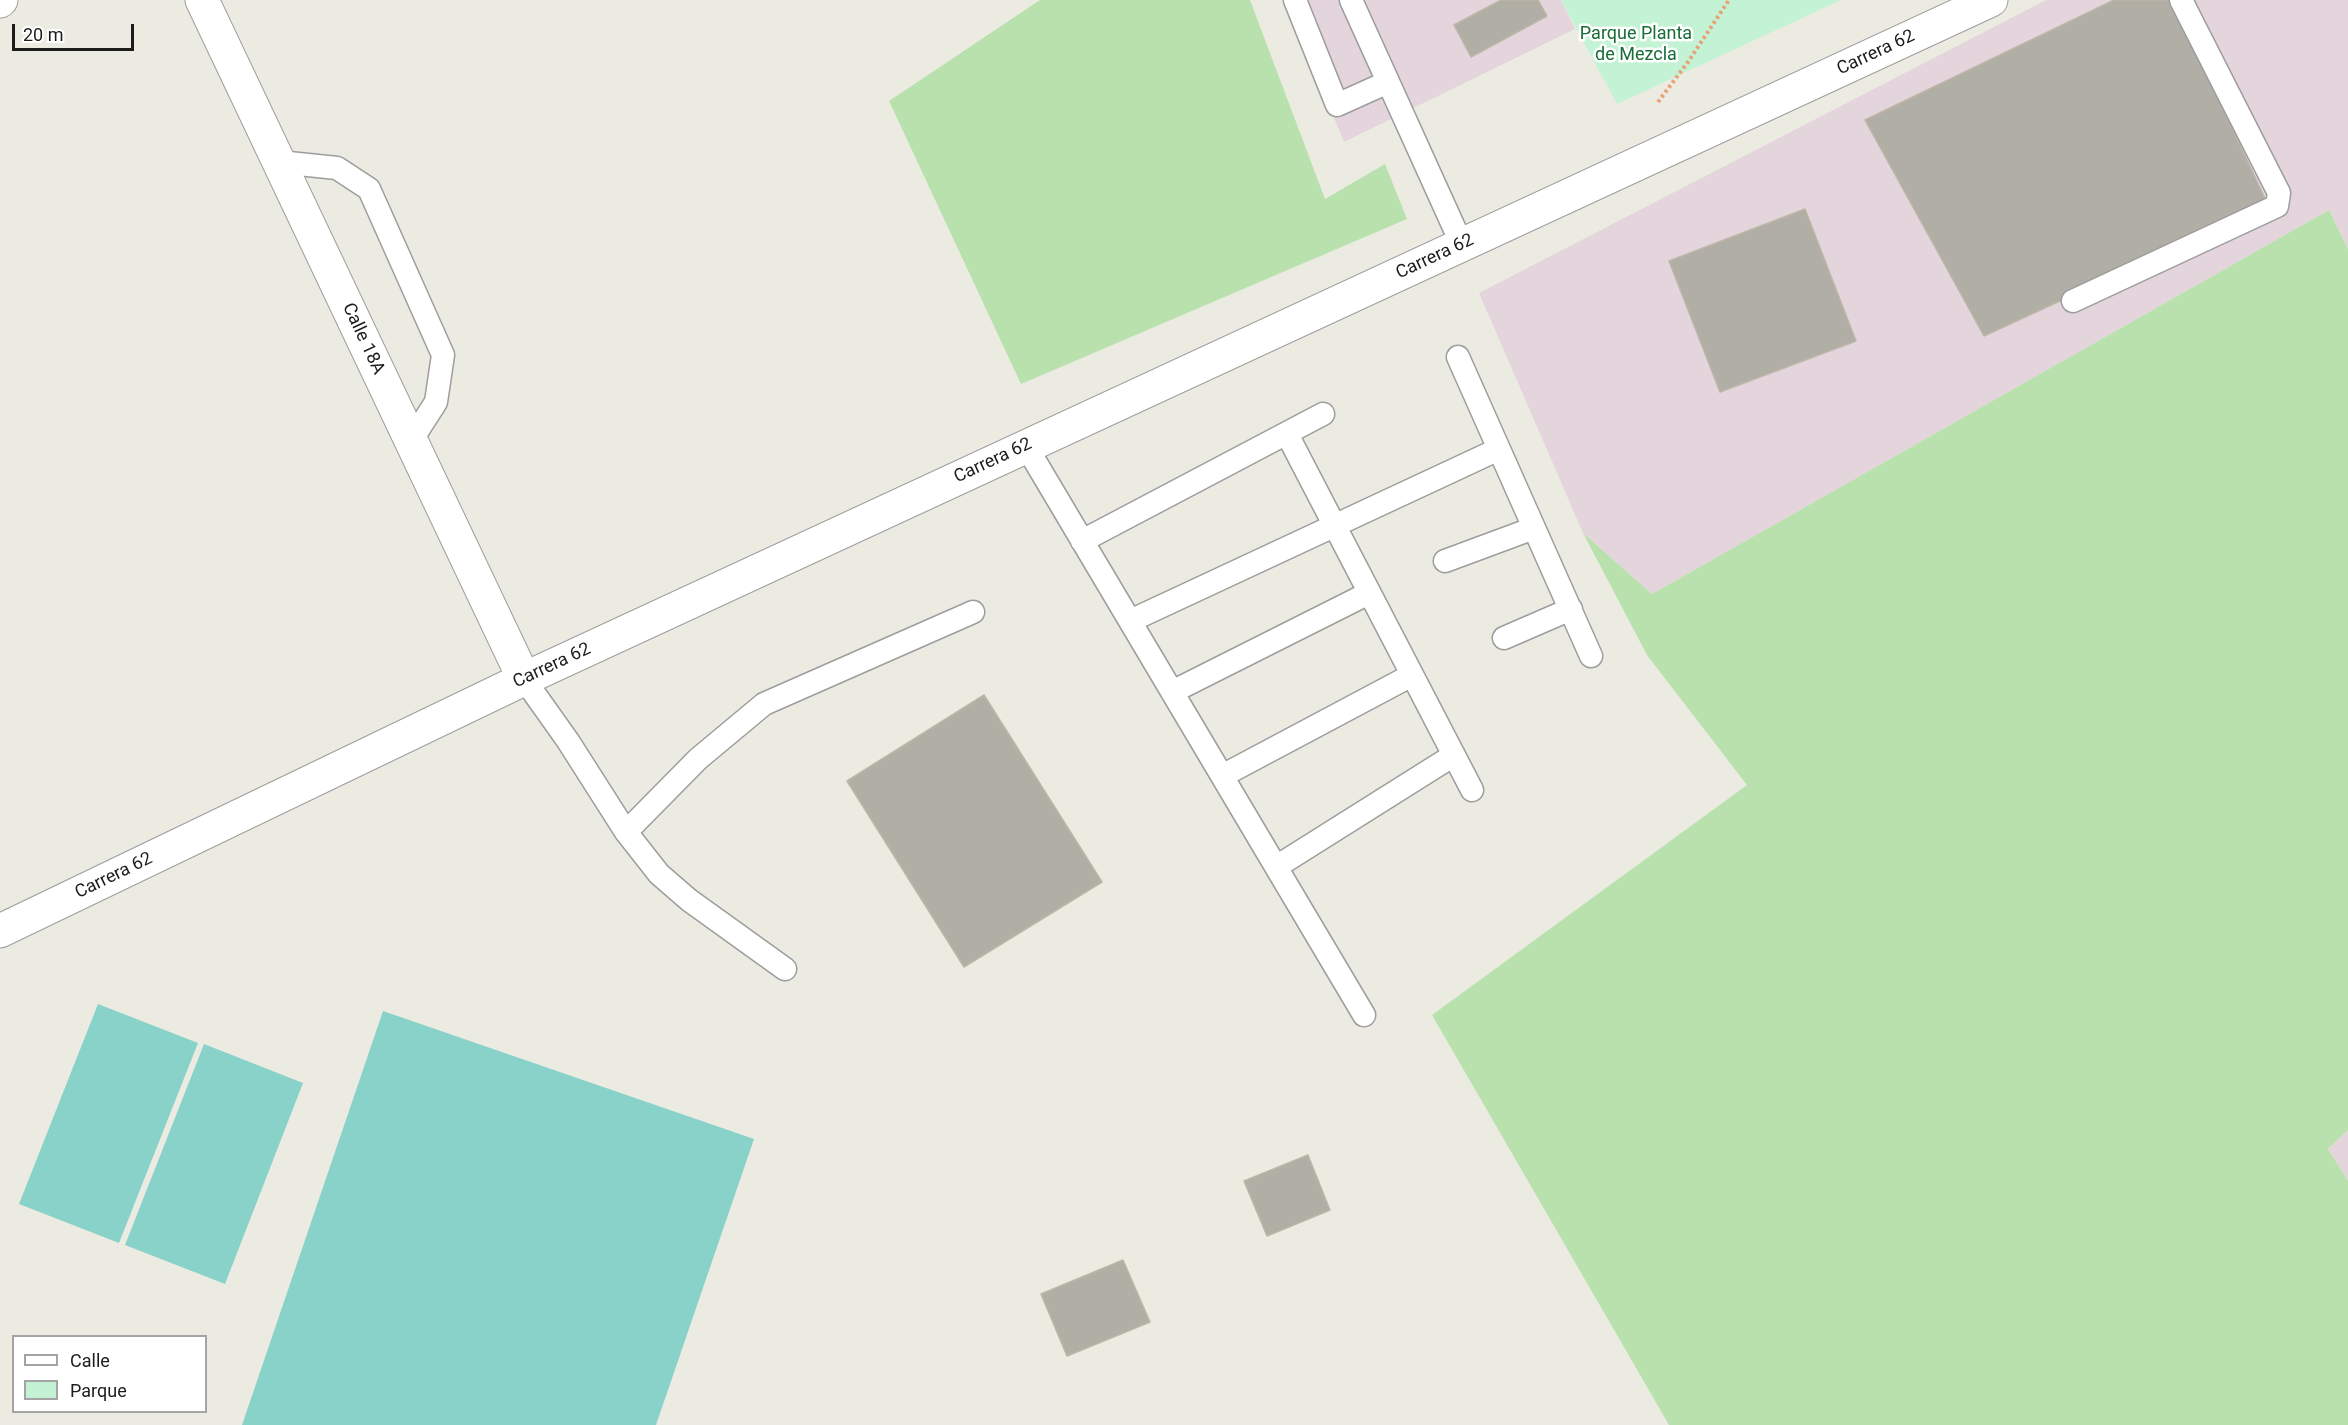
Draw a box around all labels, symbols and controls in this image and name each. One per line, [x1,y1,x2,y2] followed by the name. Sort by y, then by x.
[15,12,136,50] scale bar
[1580,23,1692,66] park label: Parque Planta de Mezcla
[23,24,63,45] text: 20 m
[1834,26,1918,80] street label: Carrera 62
[1393,230,1477,284] street label: Carrera 62
[337,300,389,378] street label: Calle 18A
[951,434,1035,488] street label: Carrera 62
[510,639,594,693] street label: Carrera 62
[72,848,156,904] street label: Carrera 62
[12,1335,207,1413] legend
[70,1350,110,1371] text: Calle
[70,1380,127,1401] text: Parque

